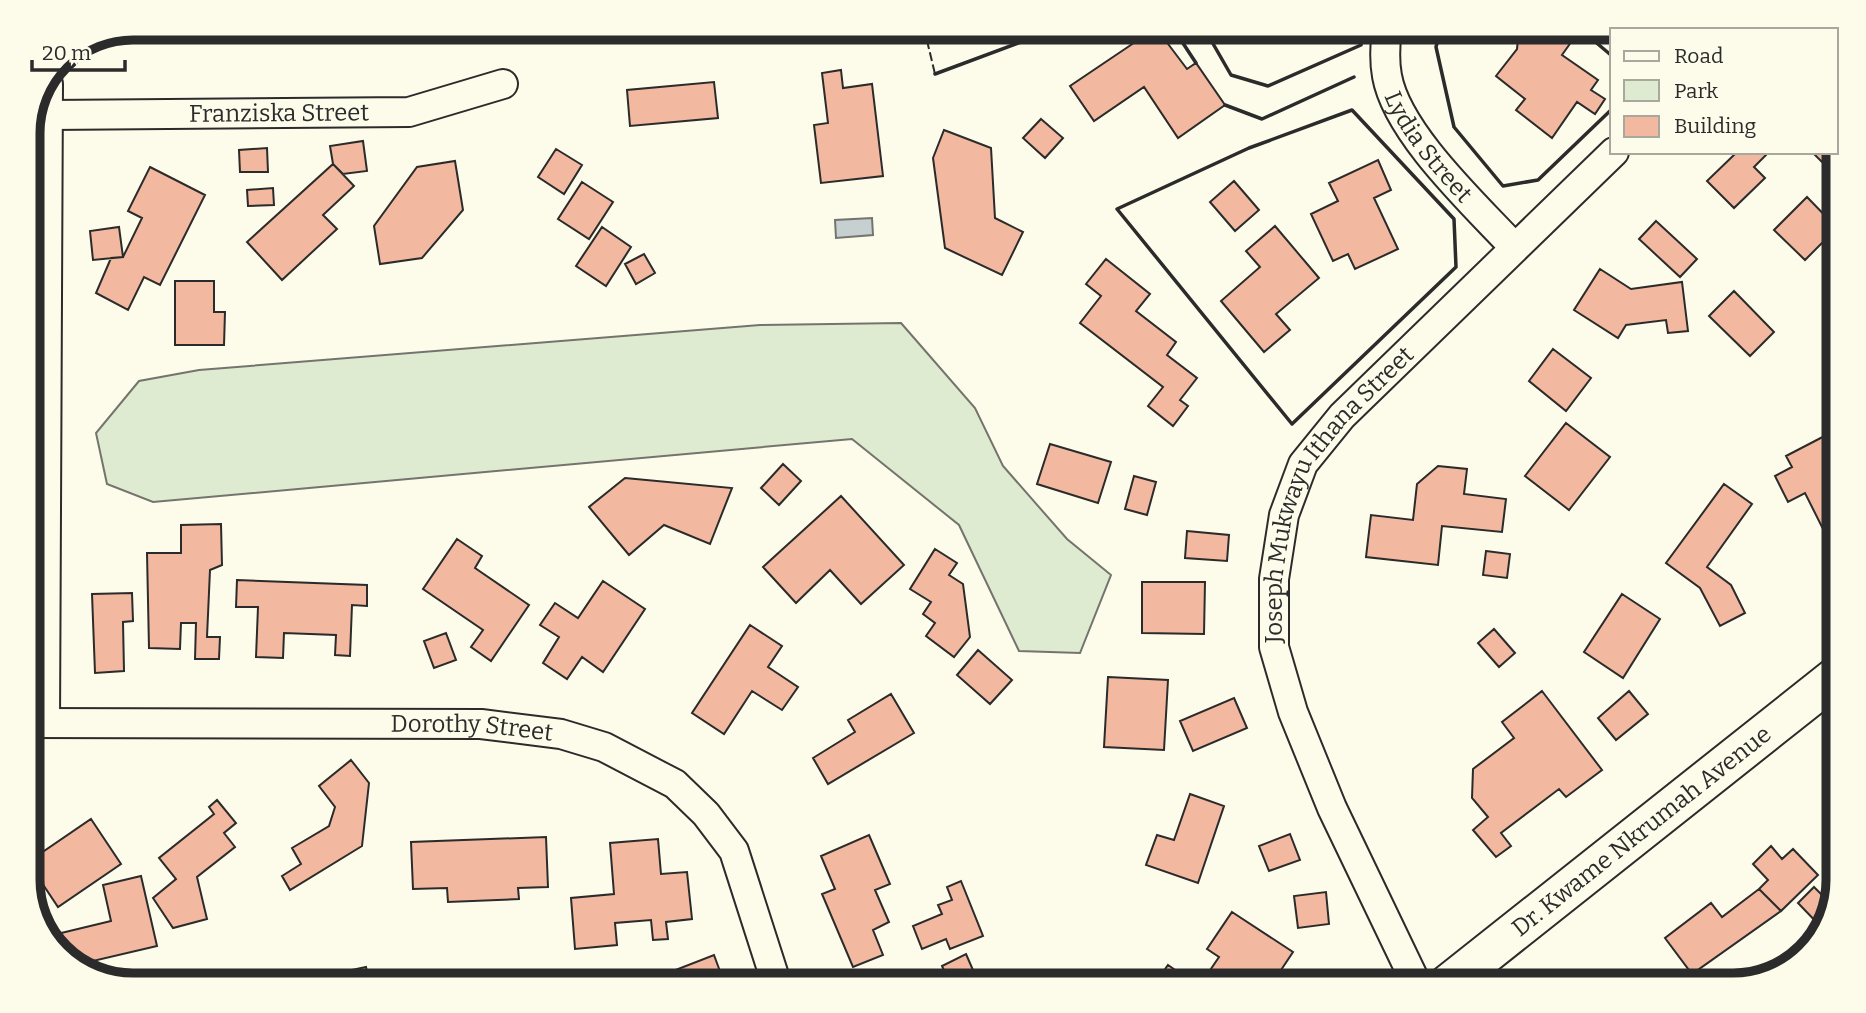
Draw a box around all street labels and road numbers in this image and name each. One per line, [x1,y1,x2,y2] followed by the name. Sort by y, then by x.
[1379,87,1478,208] street label: Lydia Street
[189,98,370,128] street label: Franziska Street
[1260,340,1419,644] street label: Joseph Mukwayu Ithana Street
[391,710,555,747] street label: Dorothy Street
[1506,720,1776,942] street label: Dr. Kwame Nkrumah Avenue

